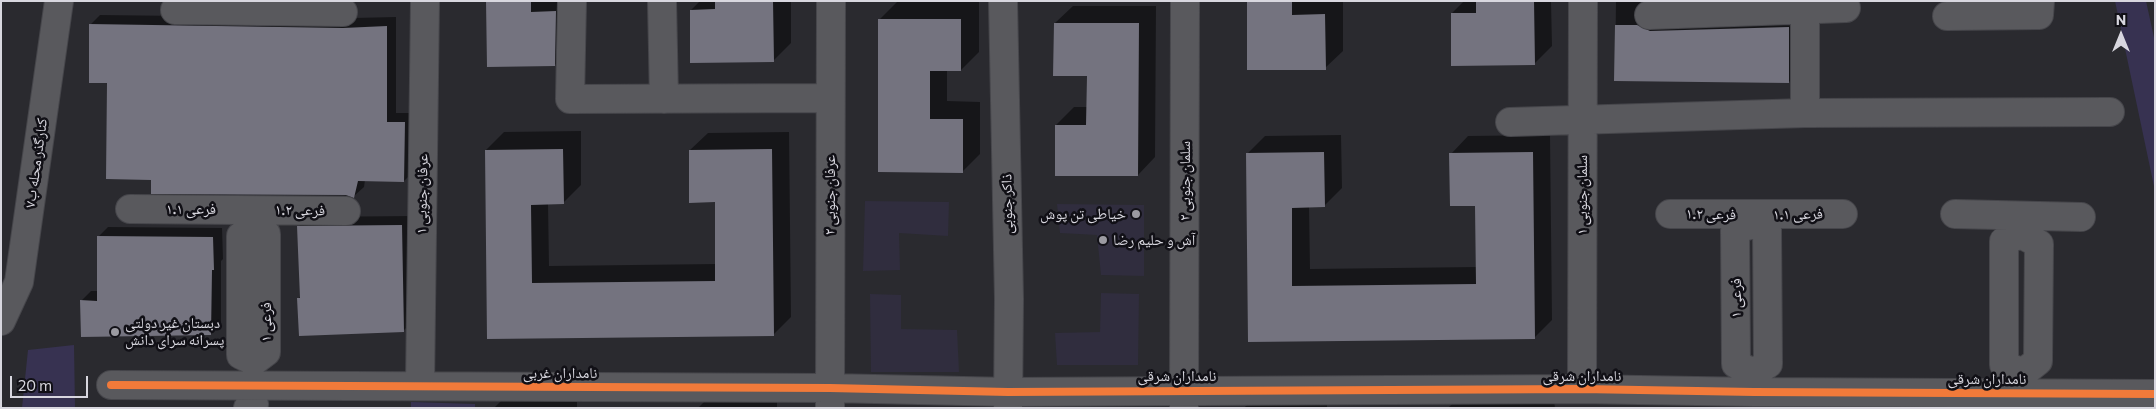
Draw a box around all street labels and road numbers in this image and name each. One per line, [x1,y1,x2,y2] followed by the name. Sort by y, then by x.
[21,117,51,209] street label: کنارگذر محله ب۷
[1176,141,1194,221] street label: سلمان جنوبی ۲
[412,154,432,234] street label: عرفان جنوبی ۱
[821,155,839,235] street label: عرفان جنوبی ۲
[1573,155,1591,235] street label: سلمان جنوبی ۱
[997,174,1017,234] street label: ذاکر جنوبی
[166,200,216,218] street label: فرعی ۱.۱
[275,201,325,219] street label: فرعی ۱.۲
[1686,205,1736,223] street label: فرعی ۱.۲
[1773,205,1823,223] street label: فرعی ۱.۱
[1727,278,1745,318] street label: فرعی ۱
[257,302,275,342] street label: فرعی ۱
[523,364,597,382] street label: نامداران غربی
[1138,367,1216,385] street label: نامداران شرقی
[1543,367,1621,385] street label: نامداران شرقی
[1948,370,2026,388] street label: نامداران شرقی

